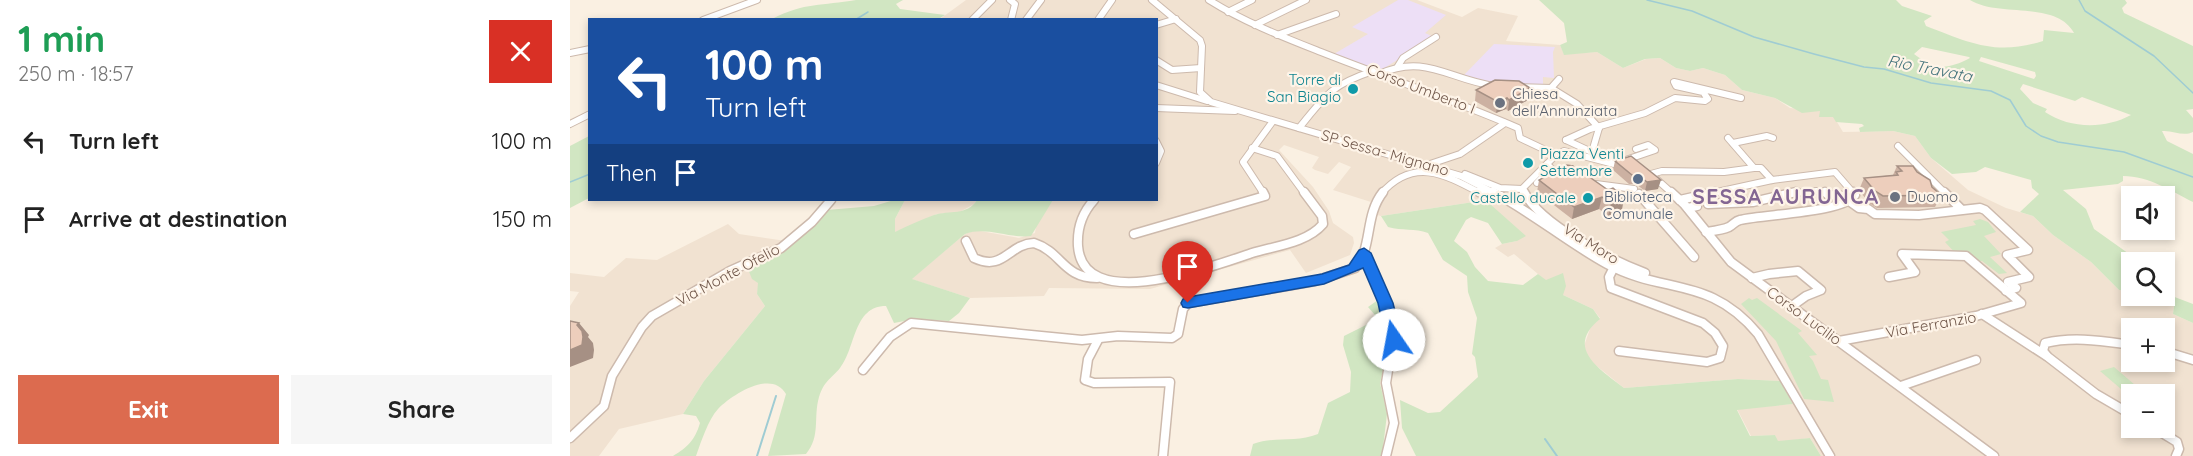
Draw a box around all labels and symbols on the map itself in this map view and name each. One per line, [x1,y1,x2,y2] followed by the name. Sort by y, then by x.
[1886,50,1975,86] water label: Rio Travata
[1364,59,1478,118] street label: Corso Umberto I
[1267,70,1341,106] place label: Torre di San Biagio
[1346,82,1360,96] marker: Torre di San Biagio
[1512,84,1617,120] place label: Chiesa dell'Annunziata
[1493,96,1507,110] marker: Chiesa dell'Annunziata
[1319,125,1451,180] street label: SP Sessa- Mignano
[1540,144,1624,180] place label: Piazza Venti Settembre
[1521,156,1535,170] marker: Piazza Venti Settembre
[1631,172,1645,186] marker: Biblioteca Comunale
[1692,183,1880,209] district label: SESSA AURUNCA
[1603,187,1673,223] place label: Biblioteca Comunale
[1907,187,1958,206] place label: Duomo
[1470,188,1576,207] place label: Castello ducale
[1888,190,1902,204] marker: Duomo
[1581,191,1595,205] marker: Castello ducale
[1560,219,1623,268] street label: Via Moro
[673,239,783,310] street label: Via Monte Ofelio
[1162,241,1213,303] pin
[1763,282,1845,349] street label: Corso Lucilio
[1884,307,1978,342] street label: Via Ferranzio
[1362,308,1426,372] position arrow

